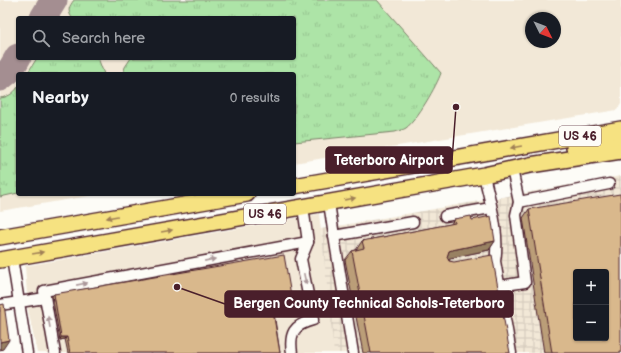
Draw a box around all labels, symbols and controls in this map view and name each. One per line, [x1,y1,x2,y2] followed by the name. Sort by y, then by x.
[525,12,561,48] north arrow
[16,16,296,60] search box
[30,27,52,49] icon: search
[62,29,145,48] text: Search here
[32,88,89,108] text: Nearby
[230,90,280,106] text: 0 results
[559,126,601,146] road number: US 46
[510,144,522,150] one-way arrow
[326,147,452,173] callout: Teterboro Airport
[334,152,444,169] text: Teterboro Airport
[344,196,356,202] one-way arrow
[244,204,286,224] road number: US 46
[106,215,118,221] one-way arrow
[160,228,173,234] one-way arrow
[32,250,45,256] one-way arrow
[204,257,216,263] one-way arrow
[573,269,609,341] map controls
[573,269,609,305] button: +
[302,273,308,285] one-way arrow
[76,281,88,287] one-way arrow
[225,291,513,317] callout: Bergen County Technical Schols-Teterboro
[233,295,505,312] text: Bergen County Technical Schols-Teterboro
[573,305,609,341] button: −
[46,316,52,328] one-way arrow

